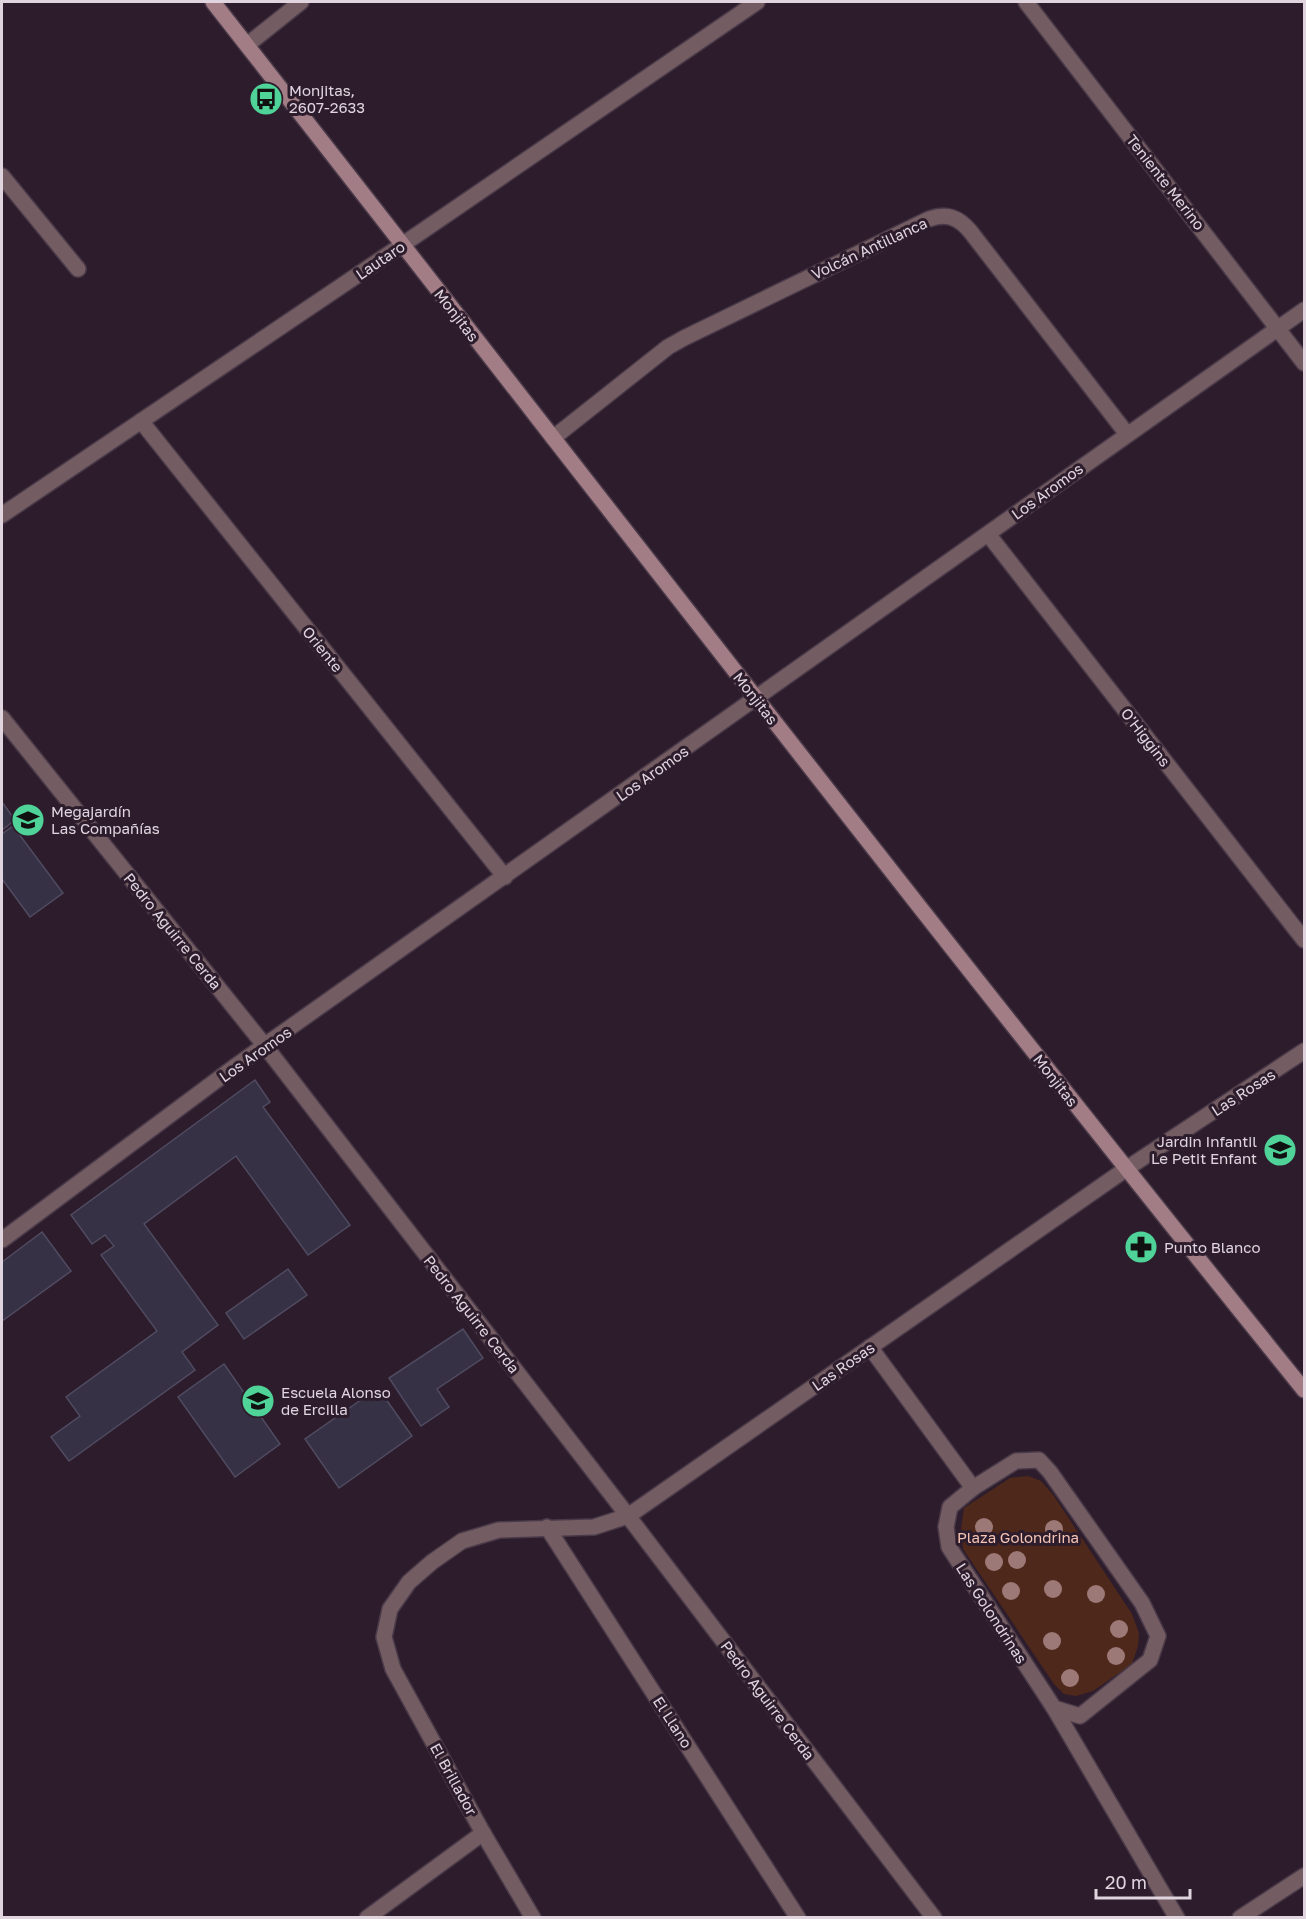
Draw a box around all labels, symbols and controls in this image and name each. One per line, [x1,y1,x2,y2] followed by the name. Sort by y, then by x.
[248,81,284,117] bus stop icon: Monjitas, 2607-2633
[289,81,365,116] place label: Monjitas, 2607-2633
[1123,131,1209,233] street label: Teniente Merino
[808,213,930,283] street label: Volcán Antillanca
[352,237,408,283] street label: Lautaro
[431,285,483,345] street label: Monjitas
[1008,459,1086,523] street label: Los Aromos
[299,623,347,676] street label: Oriente
[730,668,782,728] street label: Monjitas
[1118,704,1175,770] street label: O'Higgins
[612,741,692,804] street label: Los Aromos
[10,802,46,838] school or university icon: Megajardín Las Compañías
[51,802,160,837] place label: Megajardín Las Compañías
[121,869,225,993] street label: Pedro Aguirre Cerda
[215,1022,295,1085] street label: Los Aromos
[1030,1050,1082,1110] street label: Monjitas
[1208,1065,1278,1119] street label: Las Rosas
[1151,1132,1257,1167] place label: Jardin Infantil Le Petit Enfant
[1262,1132,1298,1168] school or university icon: Jardin Infantil Le Petit Enfant
[1123,1229,1159,1265] pharmacy icon: Punto Blanco
[1164,1238,1260,1256] place label: Punto Blanco
[420,1251,524,1377] street label: Pedro Aguirre Cerda
[808,1338,878,1394] street label: Las Rosas
[240,1383,276,1419] school or university icon: Escuela Alonso de Ercilla
[281,1383,391,1418] place label: Escuela Alonso de Ercilla
[957,1528,1079,1546] park label: Plaza Golondrina
[953,1559,1031,1667] street label: Las Golondrinas
[717,1637,819,1763] street label: Pedro Aguirre Cerda
[650,1693,696,1751] street label: El Llano
[427,1740,481,1818] street label: El Brillador
[1096,1862,1190,1900] scale bar
[1105,1871,1147,1893] text: 20 m

